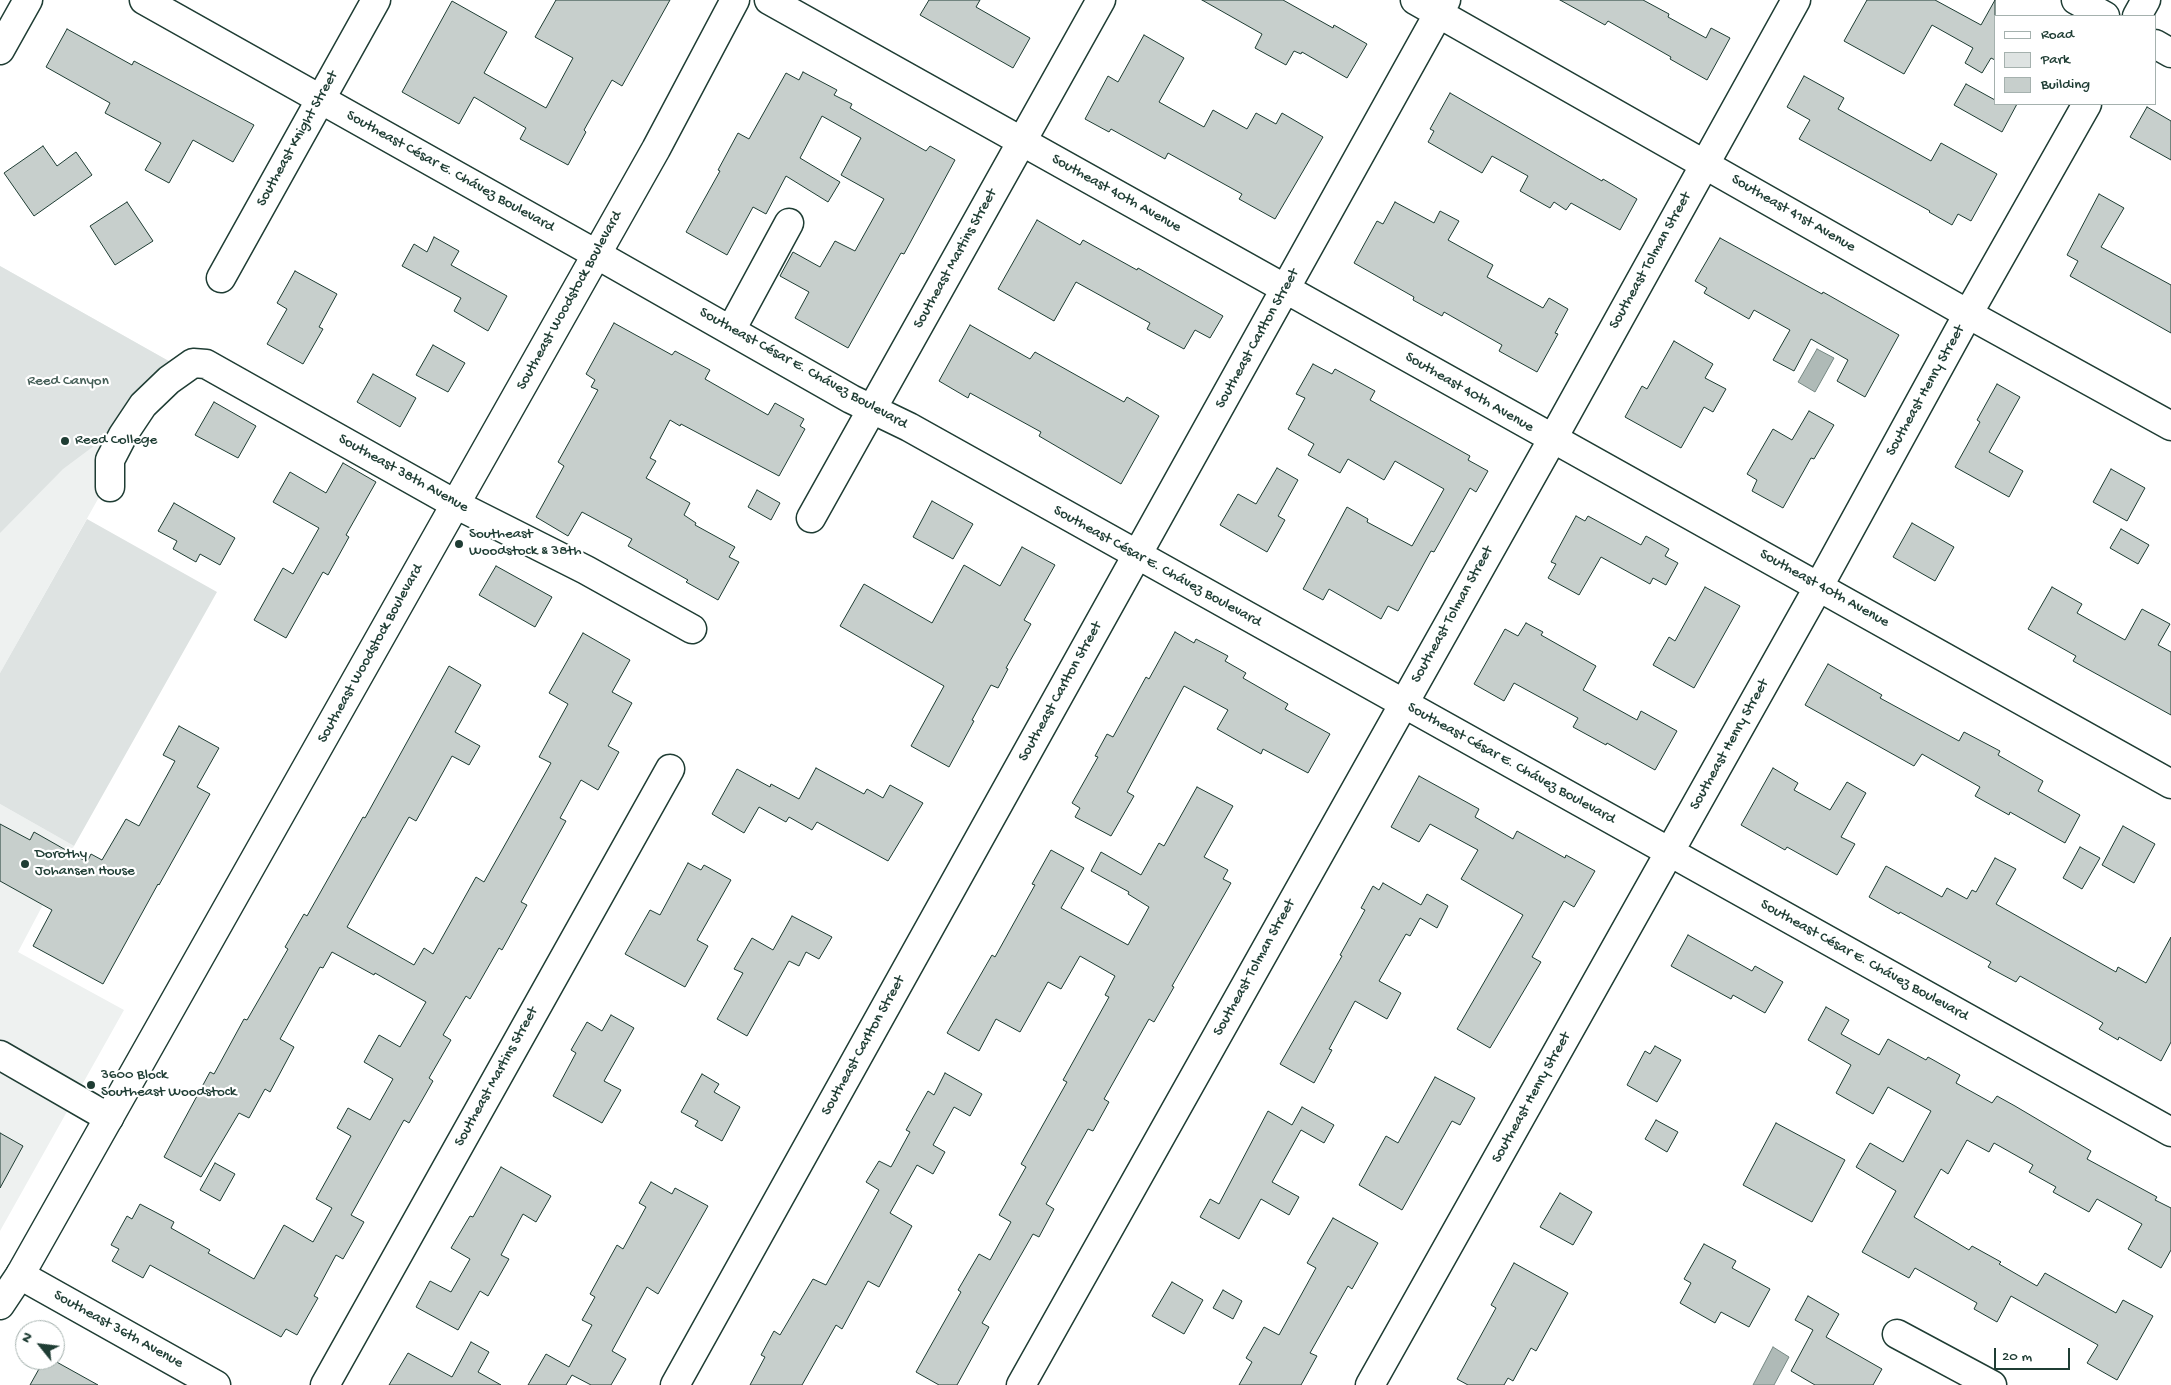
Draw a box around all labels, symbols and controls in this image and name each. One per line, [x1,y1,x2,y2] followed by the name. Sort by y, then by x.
[1994,15,2156,105] legend
[2041,26,2074,44] text: Road
[2041,51,2070,69] text: Park
[253,68,343,210] street label: Southeast Knight Street
[2041,76,2090,94] text: Building
[343,107,557,237] street label: Southeast César E. Chávez Boulevard
[1048,151,1184,237] street label: Southeast 40th Avenue
[1728,171,1858,257] street label: Southeast 41st Avenue
[910,186,1002,332] street label: Southeast Martins Street
[1606,189,1696,333] street label: Southeast Tolman Street
[513,208,627,394] street label: Southeast Woodstock Boulevard
[1212,266,1304,412] street label: Southeast Carlton Street
[696,304,910,434] street label: Southeast César E. Chávez Boulevard
[1883,322,1969,460] street label: Southeast Henry Street
[1401,349,1537,437] street label: Southeast 40th Avenue
[27,373,109,391] park label: Reed Canyon
[335,431,471,517] street label: Southeast 38th Avenue
[75,432,157,450] place label: Reed College
[59,435,71,447] marker: Reed College
[1050,502,1264,632] street label: Southeast César E. Chávez Boulevard
[469,526,582,561] place label: Southeast Woodstock & 38th
[453,538,465,550] marker: Southeast Woodstock & 38th
[1408,543,1498,687] street label: Southeast Tolman Street
[1756,546,1892,632] street label: Southeast 40th Avenue
[314,561,428,747] street label: Southeast Woodstock Boulevard
[1015,619,1107,765] street label: Southeast Carlton Street
[1687,676,1773,814] street label: Southeast Henry Street
[1404,699,1618,829] street label: Southeast César E. Chávez Boulevard
[35,846,135,881] place label: Dorothy Johansen House
[19,858,31,870] marker: Dorothy Johansen House
[1210,896,1300,1040] street label: Southeast Tolman Street
[1757,896,1971,1026] street label: Southeast César E. Chávez Boulevard
[818,973,910,1119] street label: Southeast Carlton Street
[451,1004,543,1150] street label: Southeast Martins Street
[1489,1029,1575,1167] street label: Southeast Henry Street
[101,1067,237,1102] place label: 3600 Block Southeast Woodstock
[85,1079,97,1091] marker: 3600 Block Southeast Woodstock
[50,1287,186,1373] street label: Southeast 36th Avenue
[15,1320,65,1370] north arrow
[18,1330,37,1346] text: N
[1996,1338,2072,1370] scale bar
[2002,1348,2032,1366] text: 20 m

